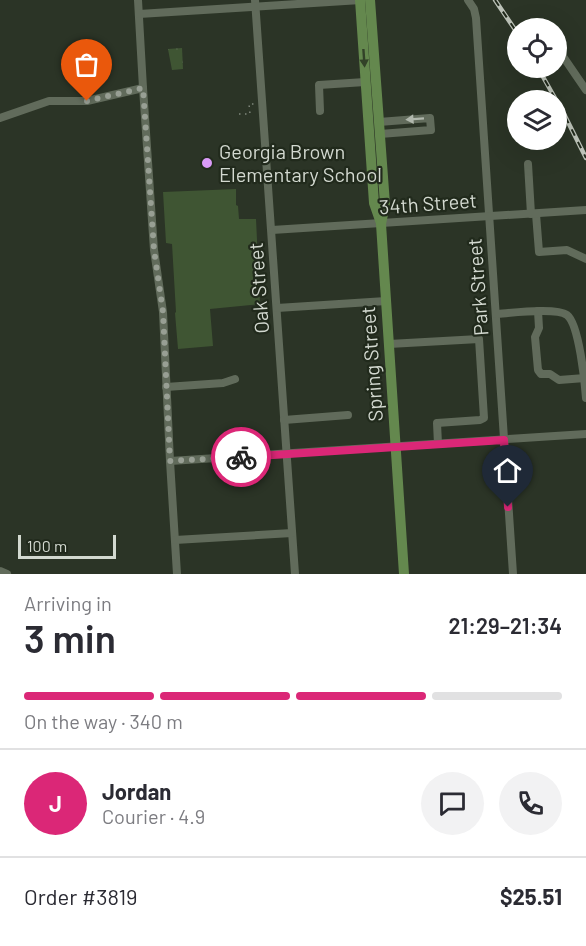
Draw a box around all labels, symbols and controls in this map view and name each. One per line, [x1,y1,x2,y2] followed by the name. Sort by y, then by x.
[507,18,567,150] map controls
[507,18,567,78] button: locate
[61,39,112,101] pin
[70,48,103,81] icon: bag
[359,49,368,68] one-way arrow
[507,90,567,150] button: layers
[406,114,425,124] one-way arrow
[219,139,382,186] place label: Georgia Brown Elementary School
[200,156,214,170] marker: Georgia Brown Elementary School
[378,188,478,218] street label: 34th Street
[462,237,492,337] street label: Park Street
[243,242,273,334] street label: Oak Street
[355,306,387,422] street label: Spring Street
[211,427,271,487] courier
[225,441,258,474] icon: bike
[482,445,533,507] pin
[491,454,524,487] icon: home
[18,532,116,560] scale bar
[27,536,67,555] text: 100 m
[24,591,112,615] text: Arriving in
[448,612,562,638] text: 21:29–21:34
[24,614,116,661] text: 3 min
[24,709,183,733] text: On the way · 340 m
[421,772,484,835] button: chat
[499,772,562,835] button: phone
[102,778,171,804] text: Jordan
[49,790,62,816] text: J
[102,804,205,828] text: Courier · 4.9
[24,883,138,909] text: Order #3819
[500,883,562,909] text: $25.51

